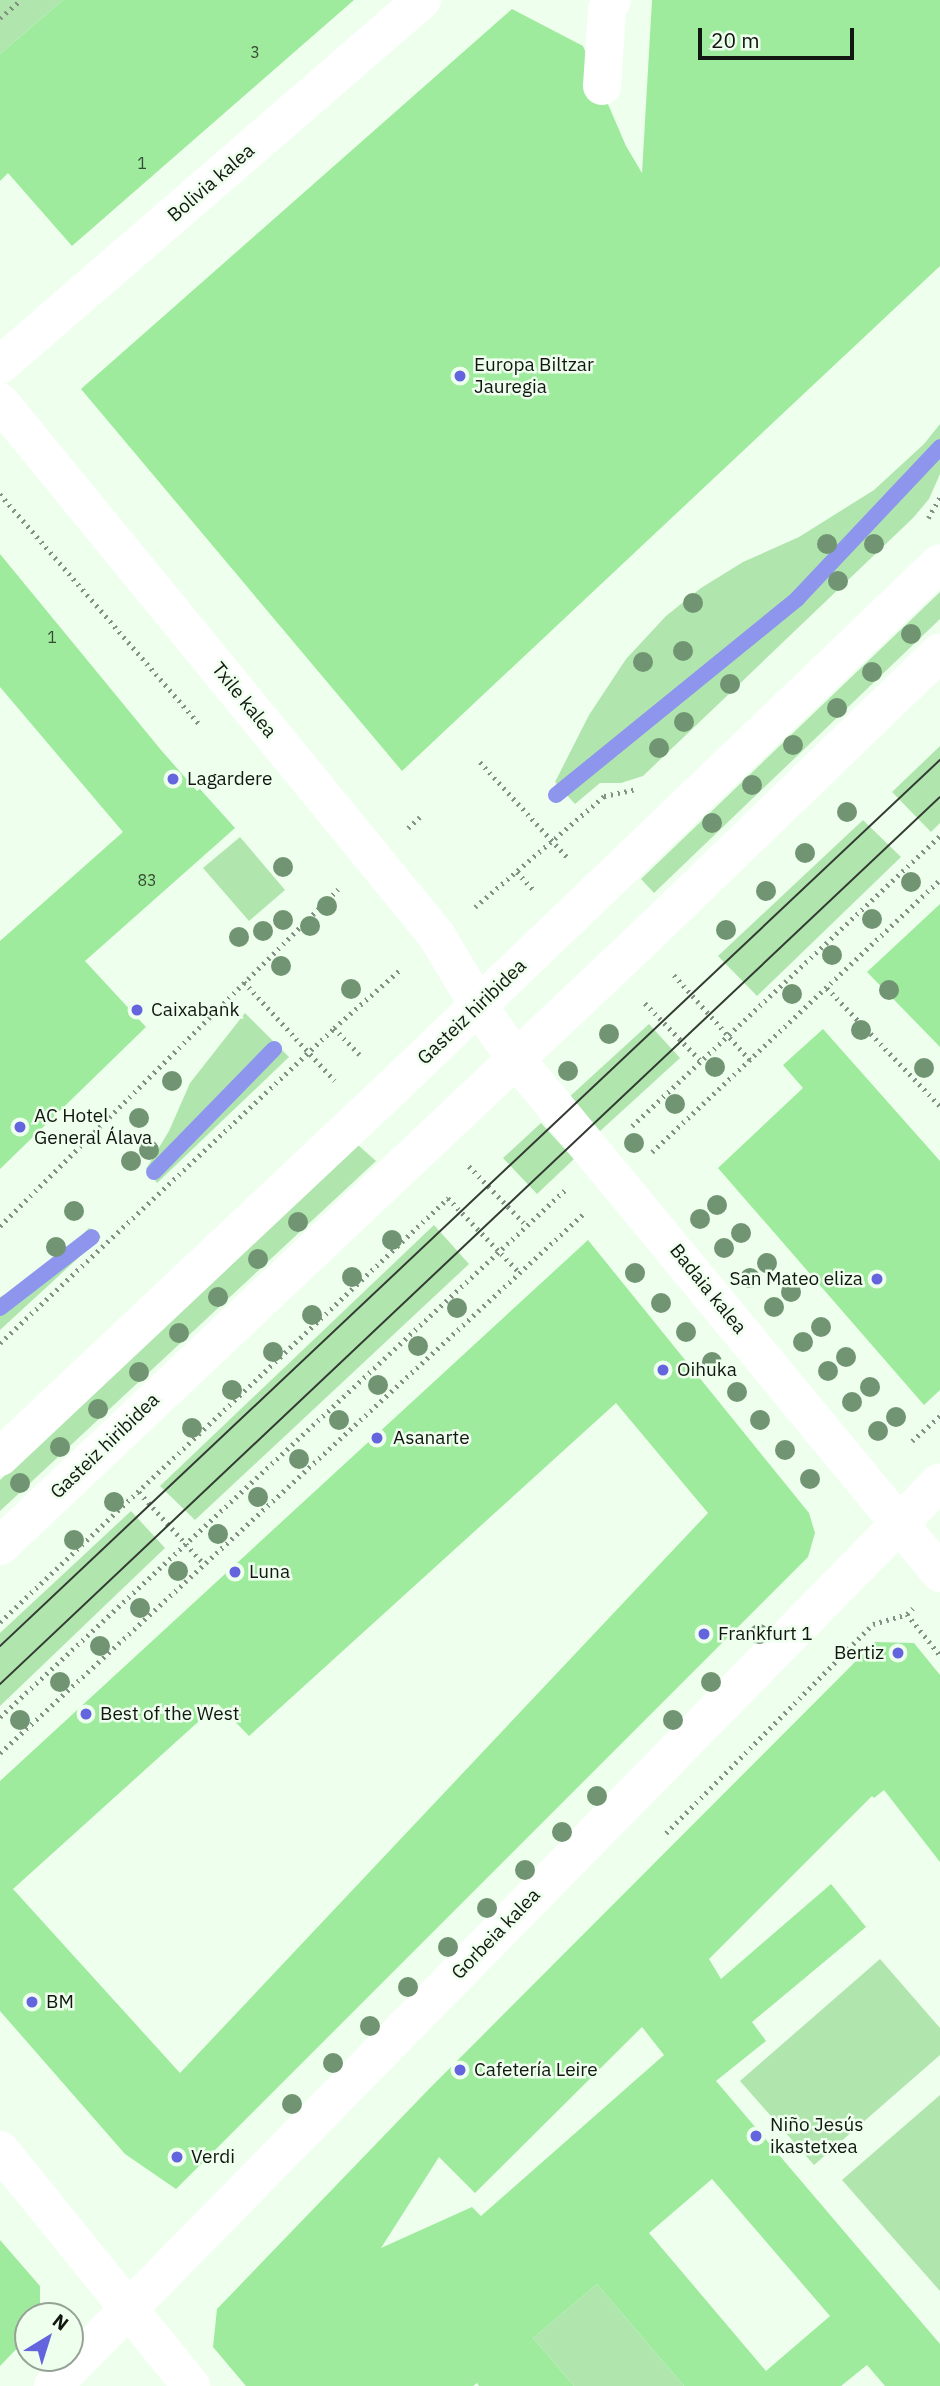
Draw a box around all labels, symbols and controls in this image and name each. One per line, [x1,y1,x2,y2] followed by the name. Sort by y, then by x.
[702,14,858,58] scale bar
[711,26,760,54] text: 20 m
[250,42,260,62] house number: 3
[163,139,259,227] street label: Bolivia kalea
[137,153,147,173] house number: 1
[474,354,594,398] place label: Europa Biltzar Jauregia
[452,368,468,384] marker: Europa Biltzar Jauregia
[47,627,57,647] house number: 1
[207,658,281,742] street label: Txile kalea
[187,768,272,790] place label: Lagardere
[165,771,181,787] marker: Lagardere
[137,870,157,890] house number: 83
[413,954,531,1070] street label: Gasteiz hiribidea
[151,999,239,1021] place label: Caixabank
[129,1002,145,1018] marker: Caixabank
[34,1105,152,1149] place label: AC Hotel General Álava
[12,1119,28,1135] marker: AC Hotel General Álava
[665,1240,751,1338] street label: Badaia kalea
[730,1268,863,1290] place label: San Mateo eliza
[869,1271,885,1287] marker: San Mateo eliza
[677,1359,737,1381] place label: Oihuka
[655,1362,671,1378] marker: Oihuka
[46,1388,164,1504] street label: Gasteiz hiribidea
[393,1427,470,1449] place label: Asanarte
[367,1428,387,1448] marker: Asanarte
[249,1561,290,1583] place label: Luna
[227,1564,243,1580] marker: Luna
[718,1623,813,1645] place label: Frankfurt 1
[696,1626,712,1642] marker: Frankfurt 1
[834,1642,884,1664] place label: Bertiz
[890,1645,906,1661] marker: Bertiz
[100,1703,240,1725] place label: Best of the West
[78,1706,94,1722] marker: Best of the West
[447,1884,545,1984] street label: Gorbeia kalea
[46,1991,74,2013] place label: BM
[24,1994,40,2010] marker: BM
[474,2059,598,2081] place label: Cafetería Leire
[452,2062,468,2078] marker: Cafetería Leire
[770,2114,864,2158] place label: Niño Jesús ikastetxea
[748,2128,764,2144] marker: Niño Jesús ikastetxea
[191,2146,235,2168] place label: Verdi
[169,2149,185,2165] marker: Verdi
[14,2302,84,2372] north arrow
[48,2308,74,2336] text: N

